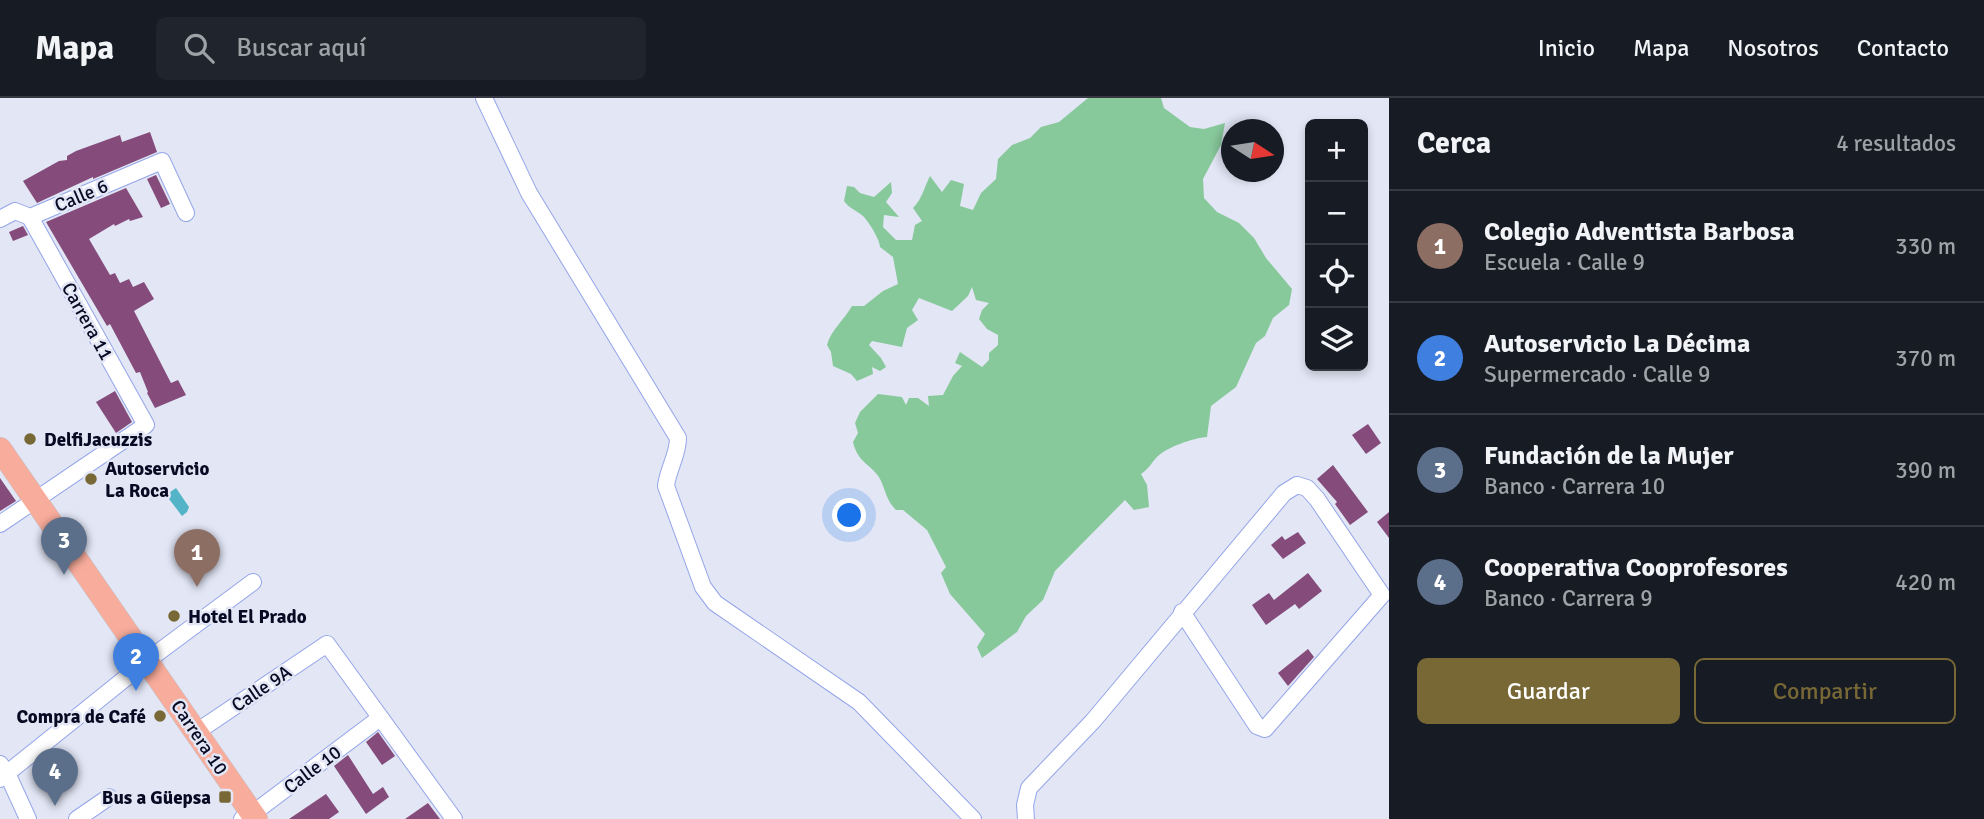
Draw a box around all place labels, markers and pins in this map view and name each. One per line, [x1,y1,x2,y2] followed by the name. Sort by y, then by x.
[44,428,152,452] place label: DelfiJacuzzis
[22,431,38,447] marker: DelfiJacuzzis
[105,457,210,503] place label: Autoservicio La Roca
[83,471,99,487] marker: Autoservicio La Roca
[41,517,87,575] pin: 3
[174,529,220,587] pin: 1
[188,605,307,629] place label: Hotel El Prado
[166,608,182,624] marker: Hotel El Prado
[113,633,159,691] pin: 2
[16,705,146,729] place label: Compra de Café
[152,708,168,724] marker: Compra de Café
[32,748,78,806] pin: 4
[102,786,211,810] place label: Bus a Güepsa
[217,789,233,805] marker: Bus a Güepsa

